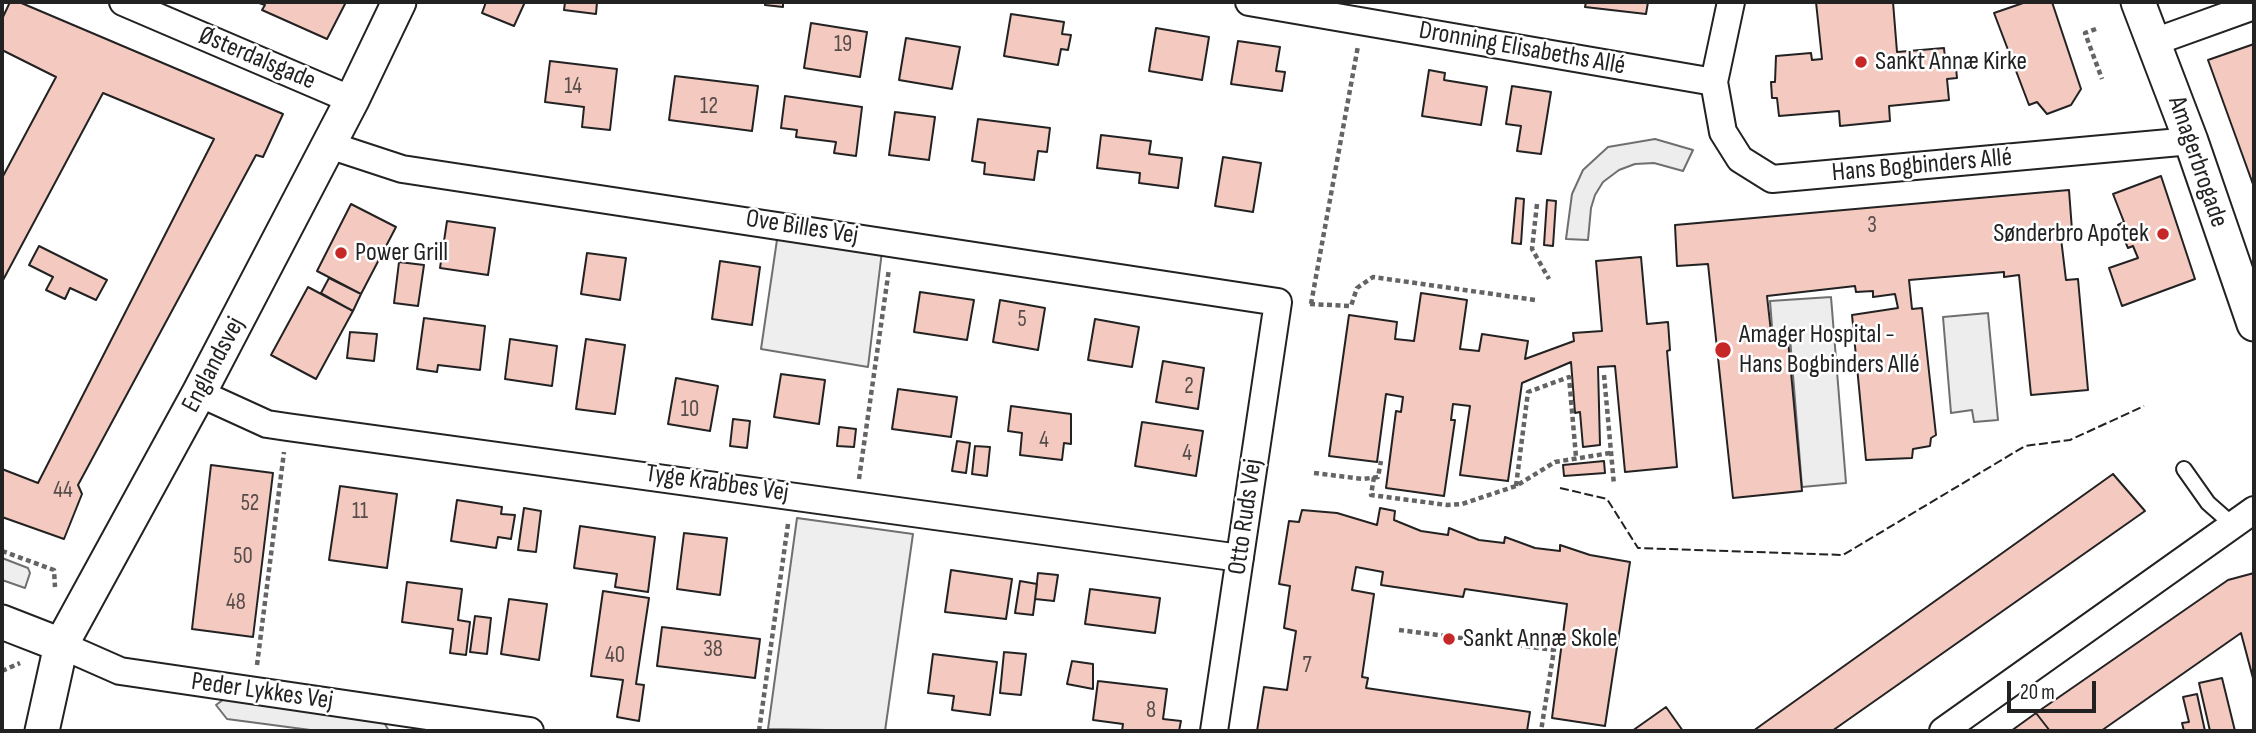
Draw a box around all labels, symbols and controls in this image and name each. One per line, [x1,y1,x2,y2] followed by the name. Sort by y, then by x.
[1416,16,1628,82] street label: Dronning Elisabeths Allé
[194,20,320,98] street label: Østerdalsgade
[834,31,852,59] house number: 19
[1875,46,2027,78] place label: Sankt Annæ Kirke
[1853,54,1869,70] marker: Sankt Annæ Kirke
[564,73,582,101] house number: 14
[2160,92,2234,232] street label: Amagerbrogade
[700,93,718,121] house number: 12
[1831,143,2013,189] street label: Hans Bogbinders Allé
[744,204,860,252] street label: Ove Billes Vej
[1867,212,1877,240] house number: 3
[1993,218,2149,250] place label: Sønderbro Apotek
[2155,226,2171,242] marker: Sønderbro Apotek
[355,237,448,269] place label: Power Grill
[333,245,349,261] marker: Power Grill
[1017,306,1027,334] house number: 5
[176,312,252,418] street label: Englandsvej
[1739,319,1920,380] place label: Amager Hospital - Hans Bogbinders Allé
[1713,340,1733,360] marker: Amager Hospital - Hans Bogbinders Allé
[1184,373,1194,401] house number: 2
[681,396,699,424] house number: 10
[1039,427,1049,455] house number: 4
[1182,440,1192,468] house number: 4
[1222,457,1270,577] street label: Otto Ruds Vej
[644,459,790,509] street label: Tyge Krabbes Vej
[53,477,73,505] house number: 44
[241,490,259,518] house number: 52
[352,498,368,526] house number: 11
[233,543,253,571] house number: 50
[226,589,246,617] house number: 48
[1463,623,1618,655] place label: Sankt Annæ Skole
[1441,631,1457,647] marker: Sankt Annæ Skole
[703,636,723,664] house number: 38
[605,642,625,670] house number: 40
[1302,652,1312,680] house number: 7
[2011,666,2100,710] scale bar
[189,667,335,717] street label: Peder Lykkes Vej
[2020,680,2055,705] text: 20 m
[1146,697,1156,725] house number: 8

